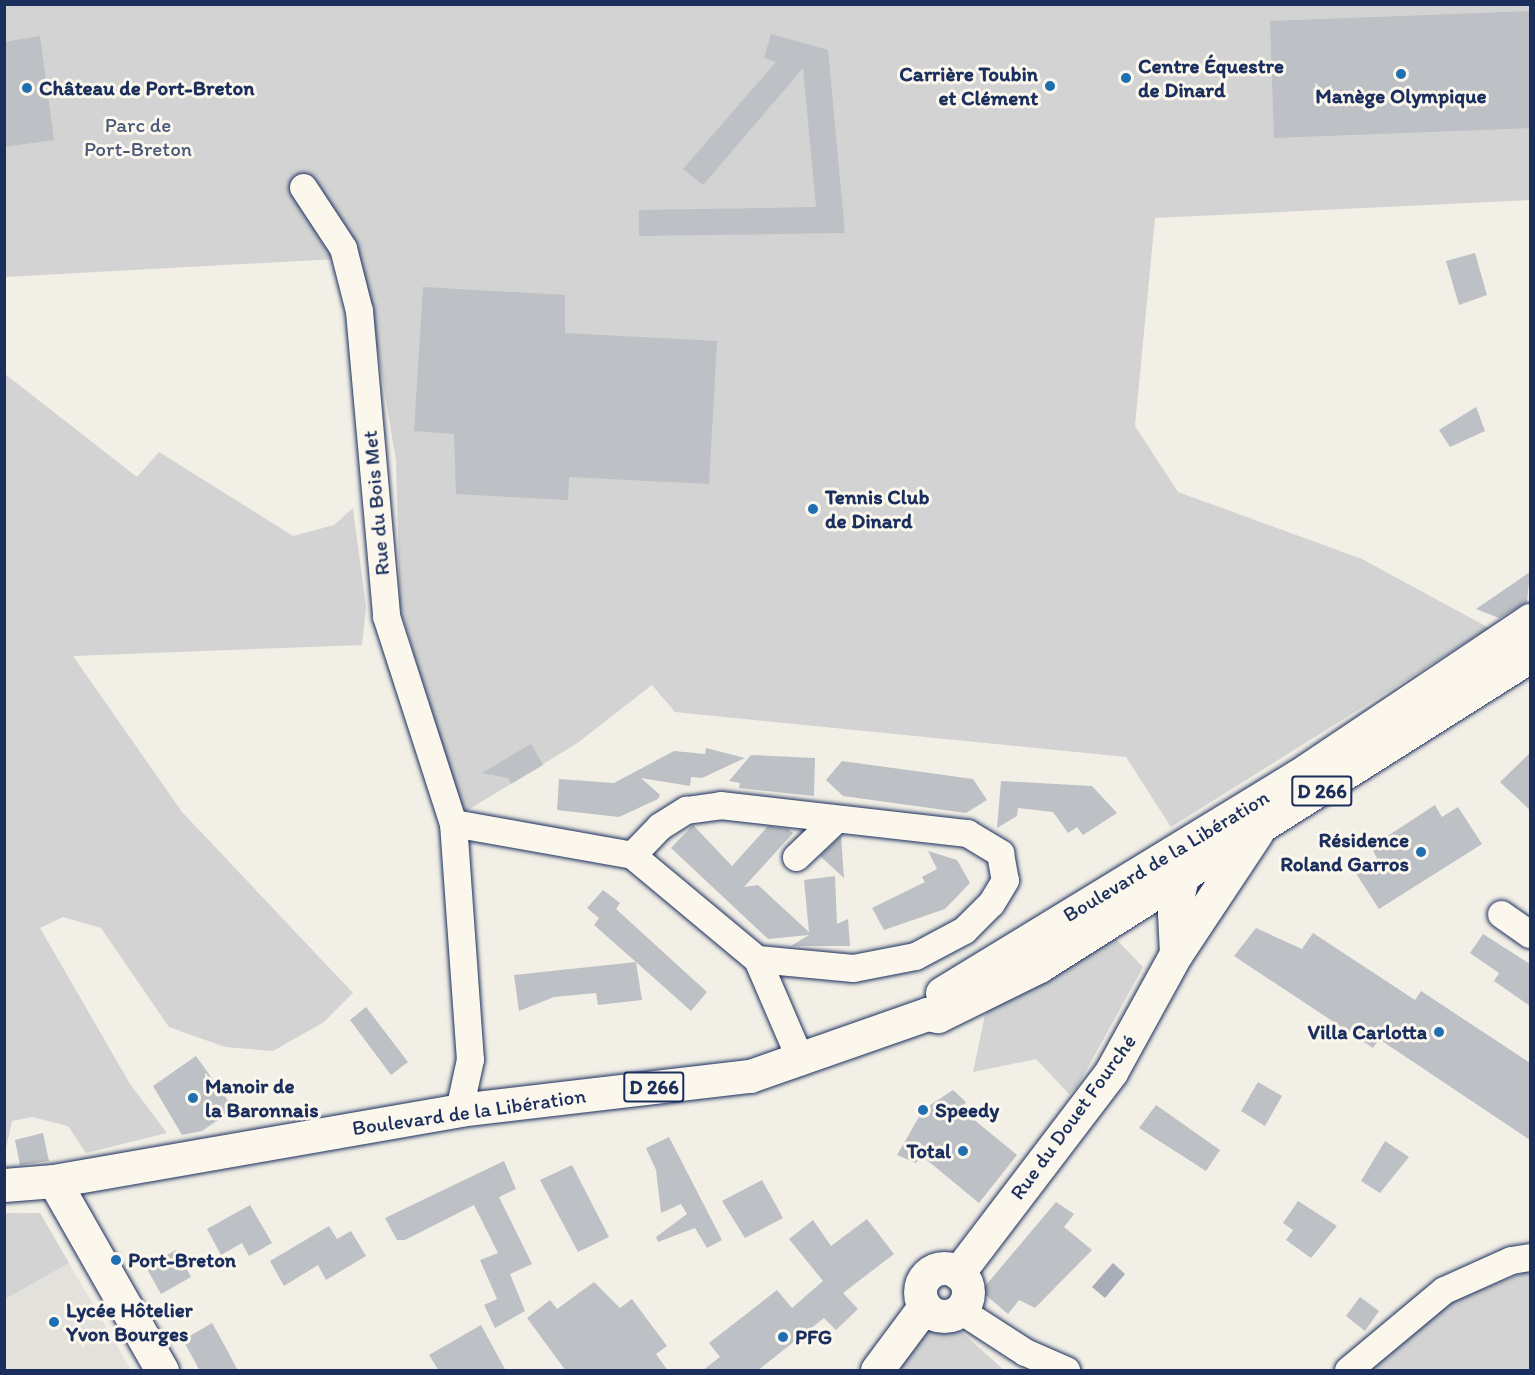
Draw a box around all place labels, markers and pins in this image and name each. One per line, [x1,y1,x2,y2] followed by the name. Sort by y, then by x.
[1138,53,1284,103] place label: Centre Équestre de Dinard
[899,61,1038,111] place label: Carrière Toubin et Clément
[1394,67,1408,81] marker: Manège Olympique
[1119,71,1133,85] marker: Centre Équestre de Dinard
[39,75,254,101] place label: Château de Port-Breton
[1043,79,1057,93] marker: Carrière Toubin et Clément
[20,81,34,95] marker: Château de Port-Breton
[1315,83,1487,109] place label: Manège Olympique
[825,484,929,534] place label: Tennis Club de Dinard
[806,502,820,516] marker: Tennis Club de Dinard
[1280,827,1409,877] place label: Résidence Roland Garros
[1414,845,1428,859] marker: Résidence Roland Garros
[1307,1019,1427,1045] place label: Villa Carlotta
[1432,1025,1446,1039] marker: Villa Carlotta
[205,1073,319,1123] place label: Manoir de la Baronnais
[186,1091,200,1105] marker: Manoir de la Baronnais
[935,1097,999,1123] place label: Speedy
[916,1103,930,1117] marker: Speedy
[906,1138,951,1164] place label: Total
[956,1144,970,1158] marker: Total
[128,1247,236,1273] place label: Port-Breton
[109,1253,123,1267] marker: Port-Breton
[66,1297,193,1347] place label: Lycée Hôtelier Yvon Bourges
[47,1315,61,1329] marker: Lycée Hôtelier Yvon Bourges
[795,1324,832,1350] place label: PFG
[776,1330,790,1344] marker: PFG

